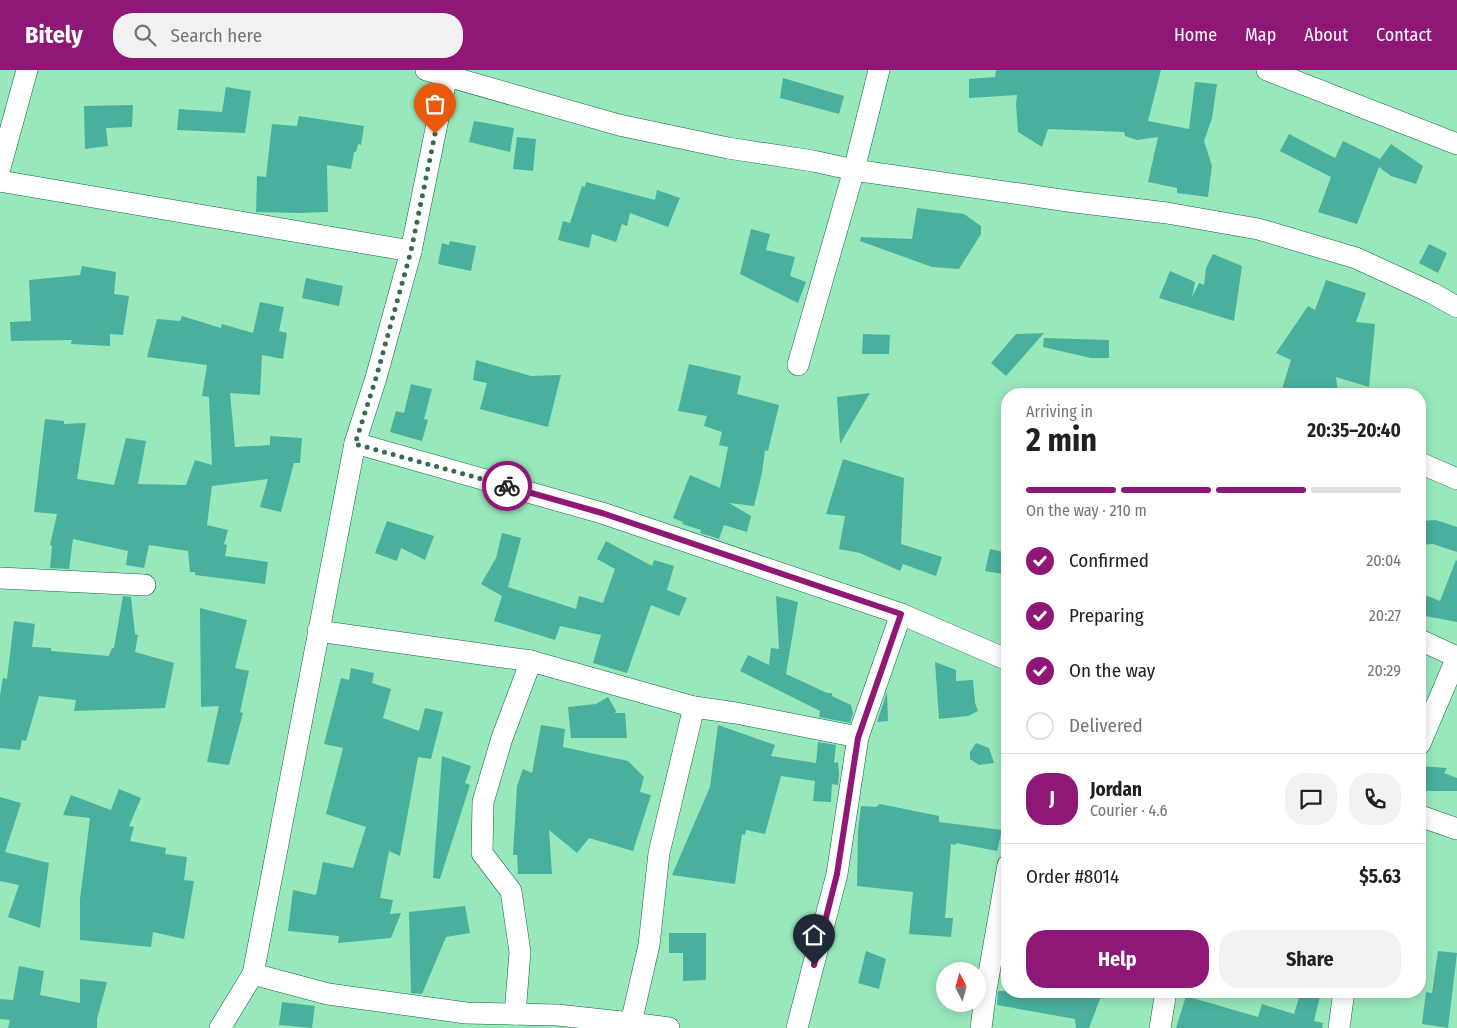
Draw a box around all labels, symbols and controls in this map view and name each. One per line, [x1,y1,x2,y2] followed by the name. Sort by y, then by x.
[113,13,463,58] search box
[25,21,83,49] text: Bitely
[131,21,159,49] icon: search
[171,24,262,47] text: Search here
[1174,24,1217,46] text: Home
[1245,24,1276,46] text: Map
[1304,24,1348,46] text: About
[1376,24,1432,46] text: Contact
[414,83,456,134] pin
[421,90,449,118] icon: bag
[1026,402,1093,421] text: Arriving in
[1307,419,1401,442] text: 20:35–20:40
[1026,421,1097,459] text: 2 min
[482,461,532,511] courier
[493,472,521,500] icon: bike
[1026,501,1147,520] text: On the way · 210 m
[1026,547,1054,575] icon: check
[1069,549,1149,572] text: Confirmed
[1366,551,1401,570] text: 20:04
[1026,602,1054,630] icon: check
[1069,604,1144,627] text: Preparing
[1369,606,1401,625] text: 20:27
[1026,657,1054,685] icon: check
[1069,659,1155,682] text: On the way
[1367,661,1401,680] text: 20:29
[1069,714,1143,737] text: Delivered
[1285,773,1337,825] button: chat
[1349,773,1401,825] button: phone
[1090,778,1142,801] text: Jordan
[1049,787,1055,810] text: J
[1090,801,1168,820] text: Courier · 4.6
[1026,865,1119,888] text: Order #8014
[1359,865,1401,888] text: $5.63
[793,914,835,965] pin
[800,921,828,949] icon: home
[1026,930,1209,988] button: Help
[1219,930,1401,988] button: Share
[936,962,986,1012] north arrow
[936,962,986,1012] map controls

